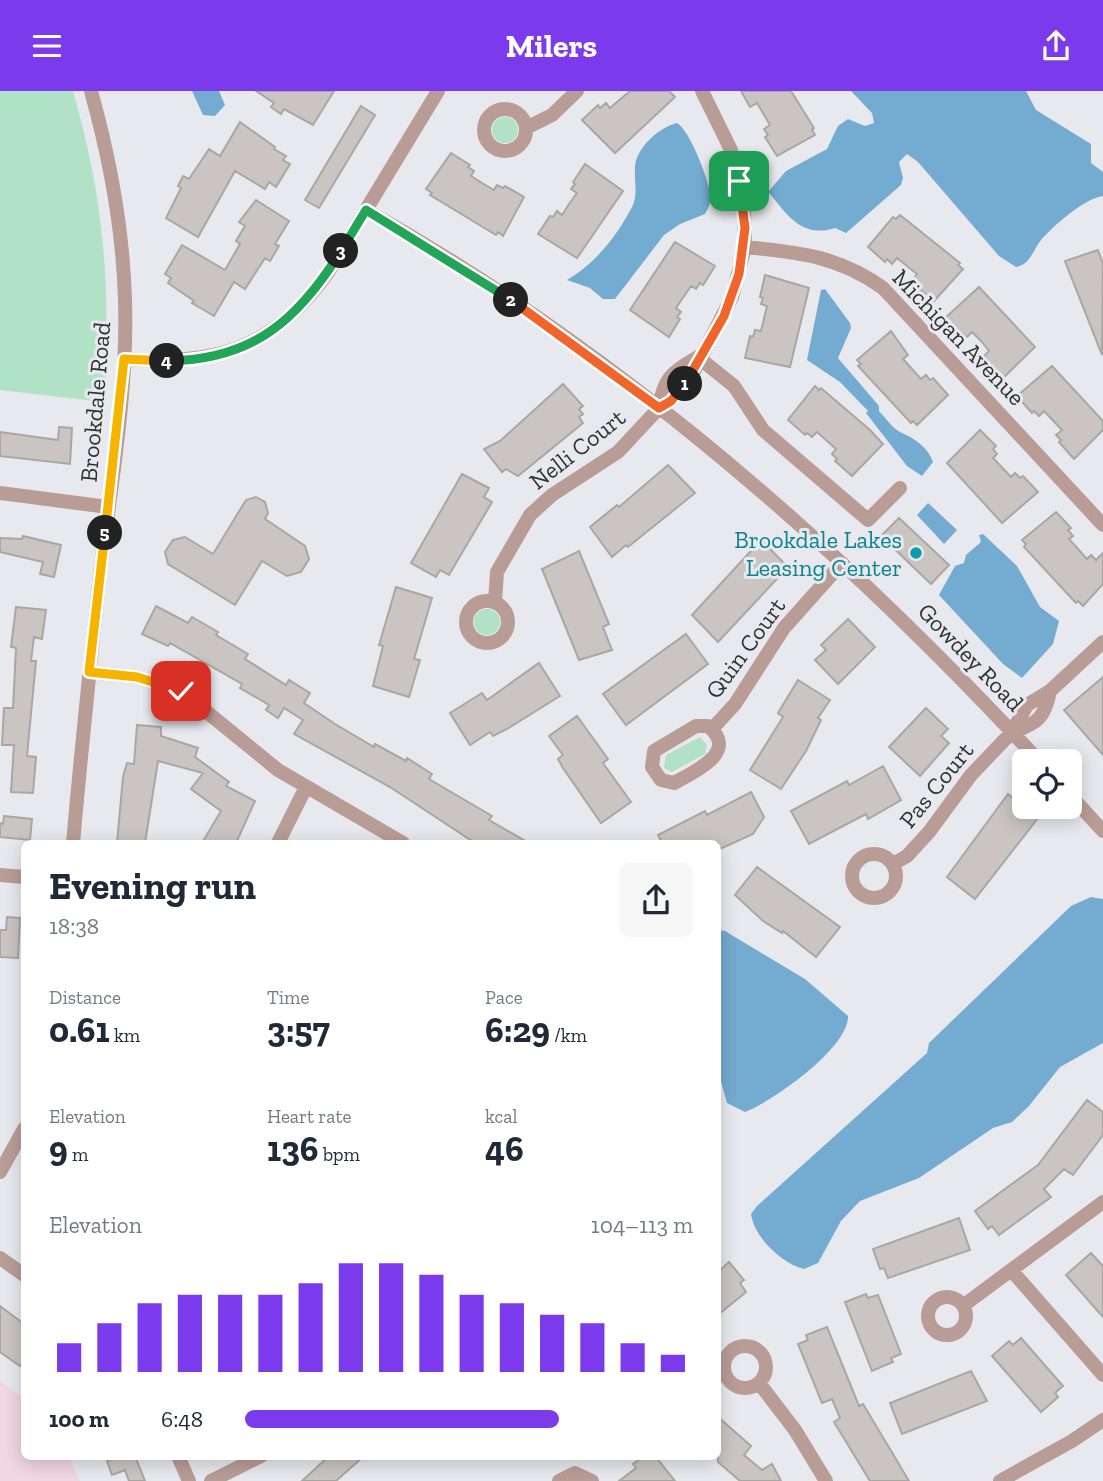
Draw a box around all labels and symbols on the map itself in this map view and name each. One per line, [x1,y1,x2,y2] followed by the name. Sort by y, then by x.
[709,151,769,211] pin
[324,233,358,269] pin: 3
[887,263,1031,411] street label: Michigan Avenue
[494,283,528,318] pin: 2
[74,321,116,483] street label: Brookdale Road
[150,343,184,379] pin: 4
[668,367,702,401] pin: 1
[523,403,631,495] street label: Nelli Court
[88,515,122,551] pin: 5
[734,525,902,582] place label: Brookdale Lakes Leasing Center
[908,545,924,561] marker: Brookdale Lakes Leasing Center
[699,592,791,704] street label: Quin Court
[912,597,1030,717] street label: Gowdey Road
[151,661,211,721] pin
[893,736,979,834] street label: Pas Court

